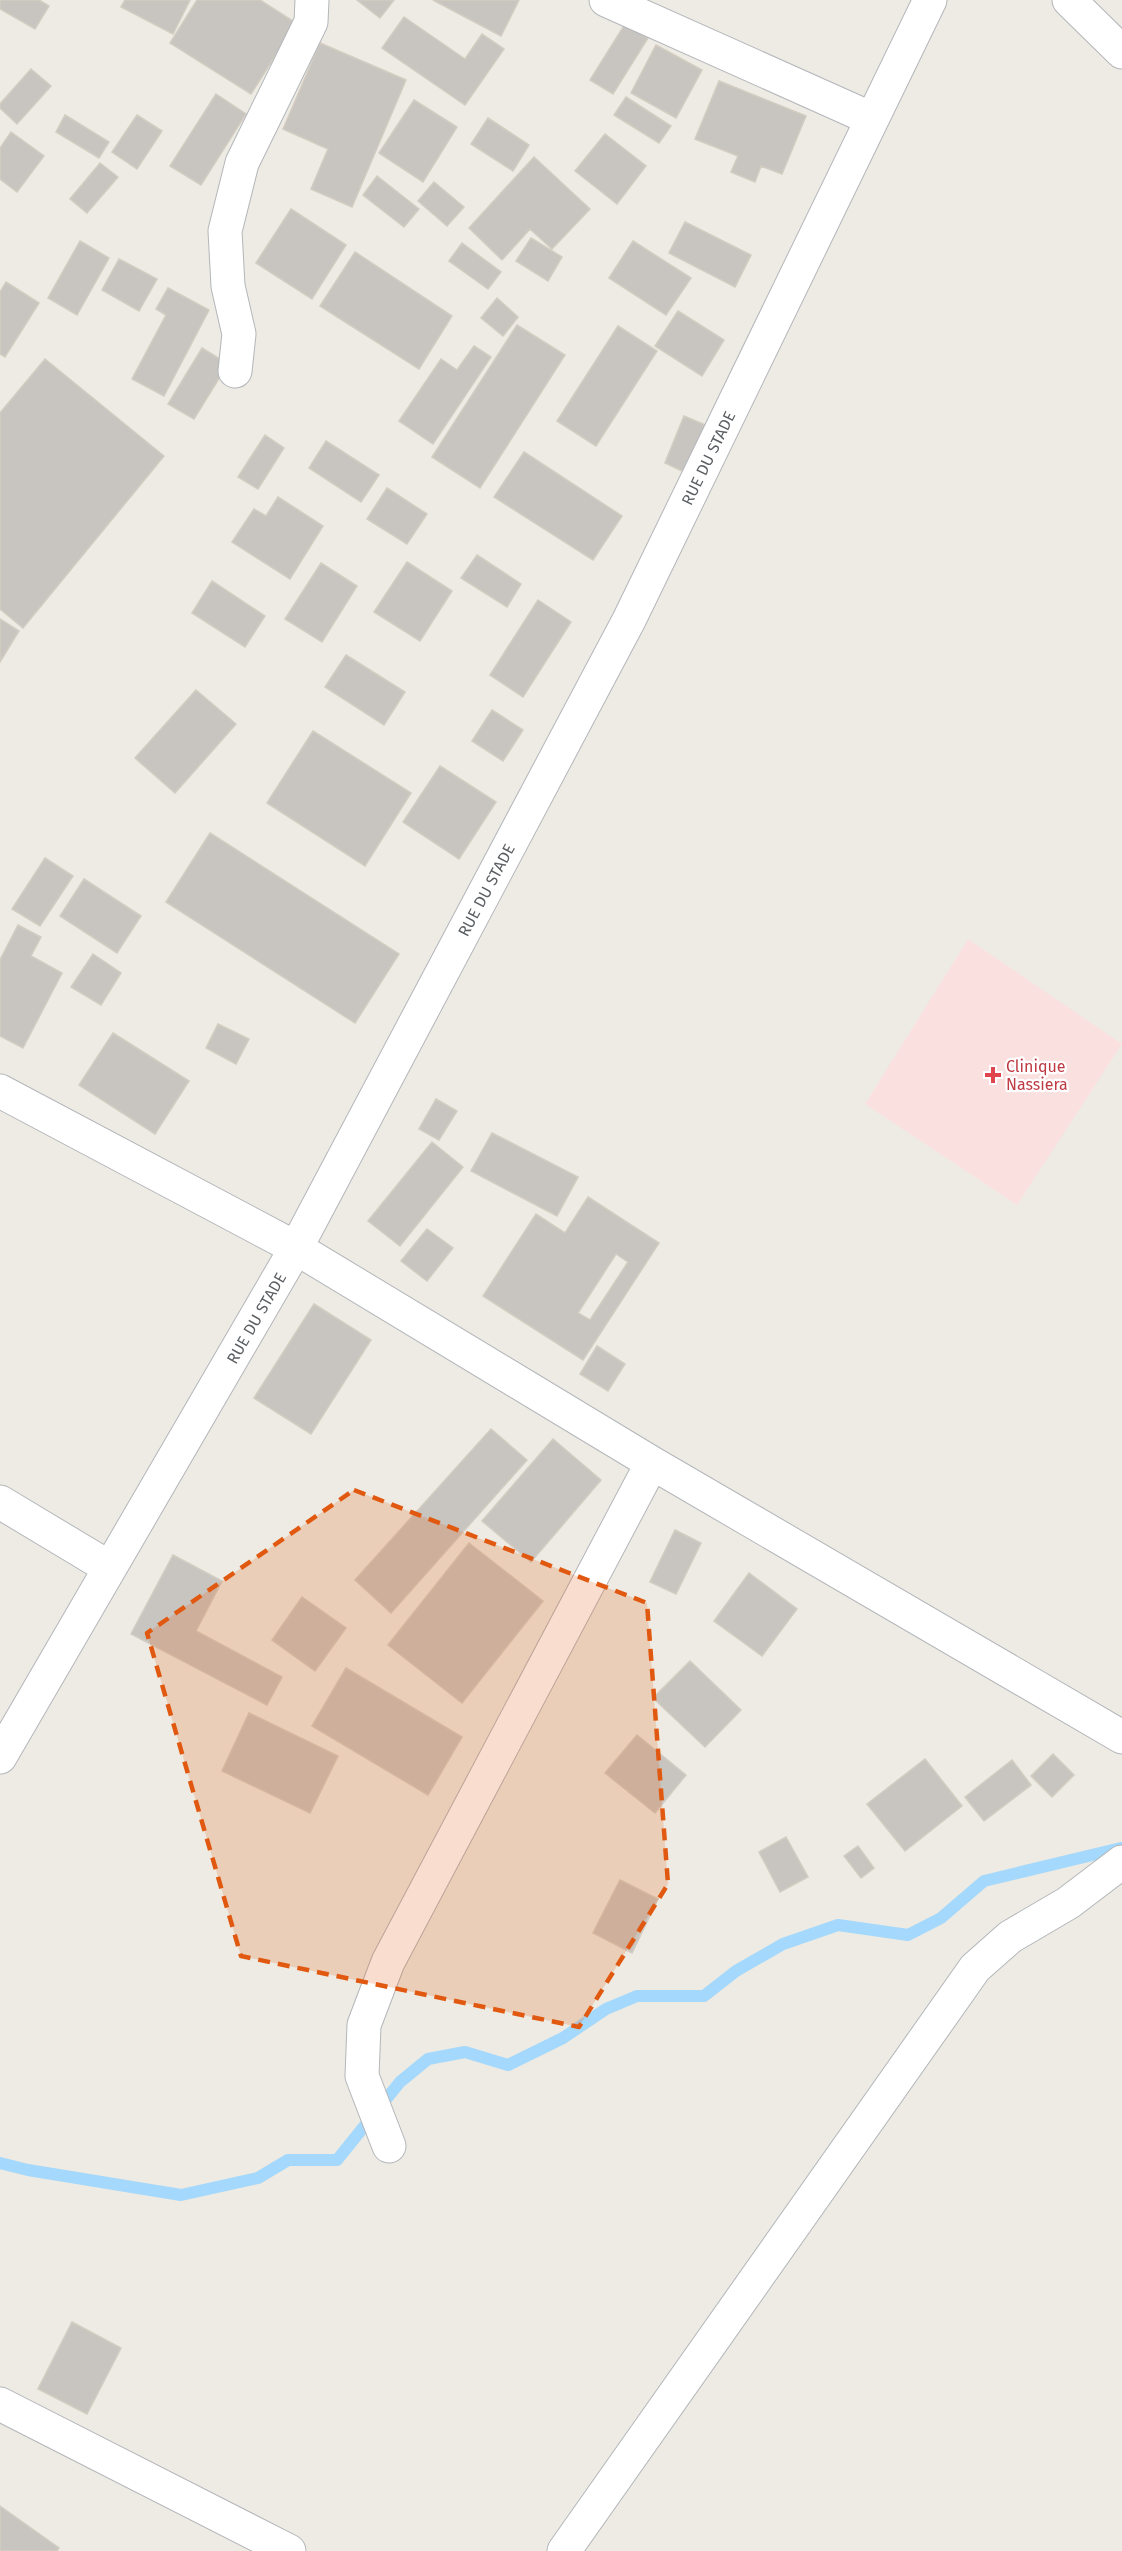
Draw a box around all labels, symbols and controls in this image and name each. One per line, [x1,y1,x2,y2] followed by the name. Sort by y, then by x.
[678,408,739,508] street label: RUE DU STADE
[454,841,519,940] street label: RUE DU STADE
[1006,1057,1068,1094] place label: Clinique Nassiera
[984,1066,1002,1084] marker: Clinique Nassiera
[223,1269,290,1367] street label: RUE DU STADE

